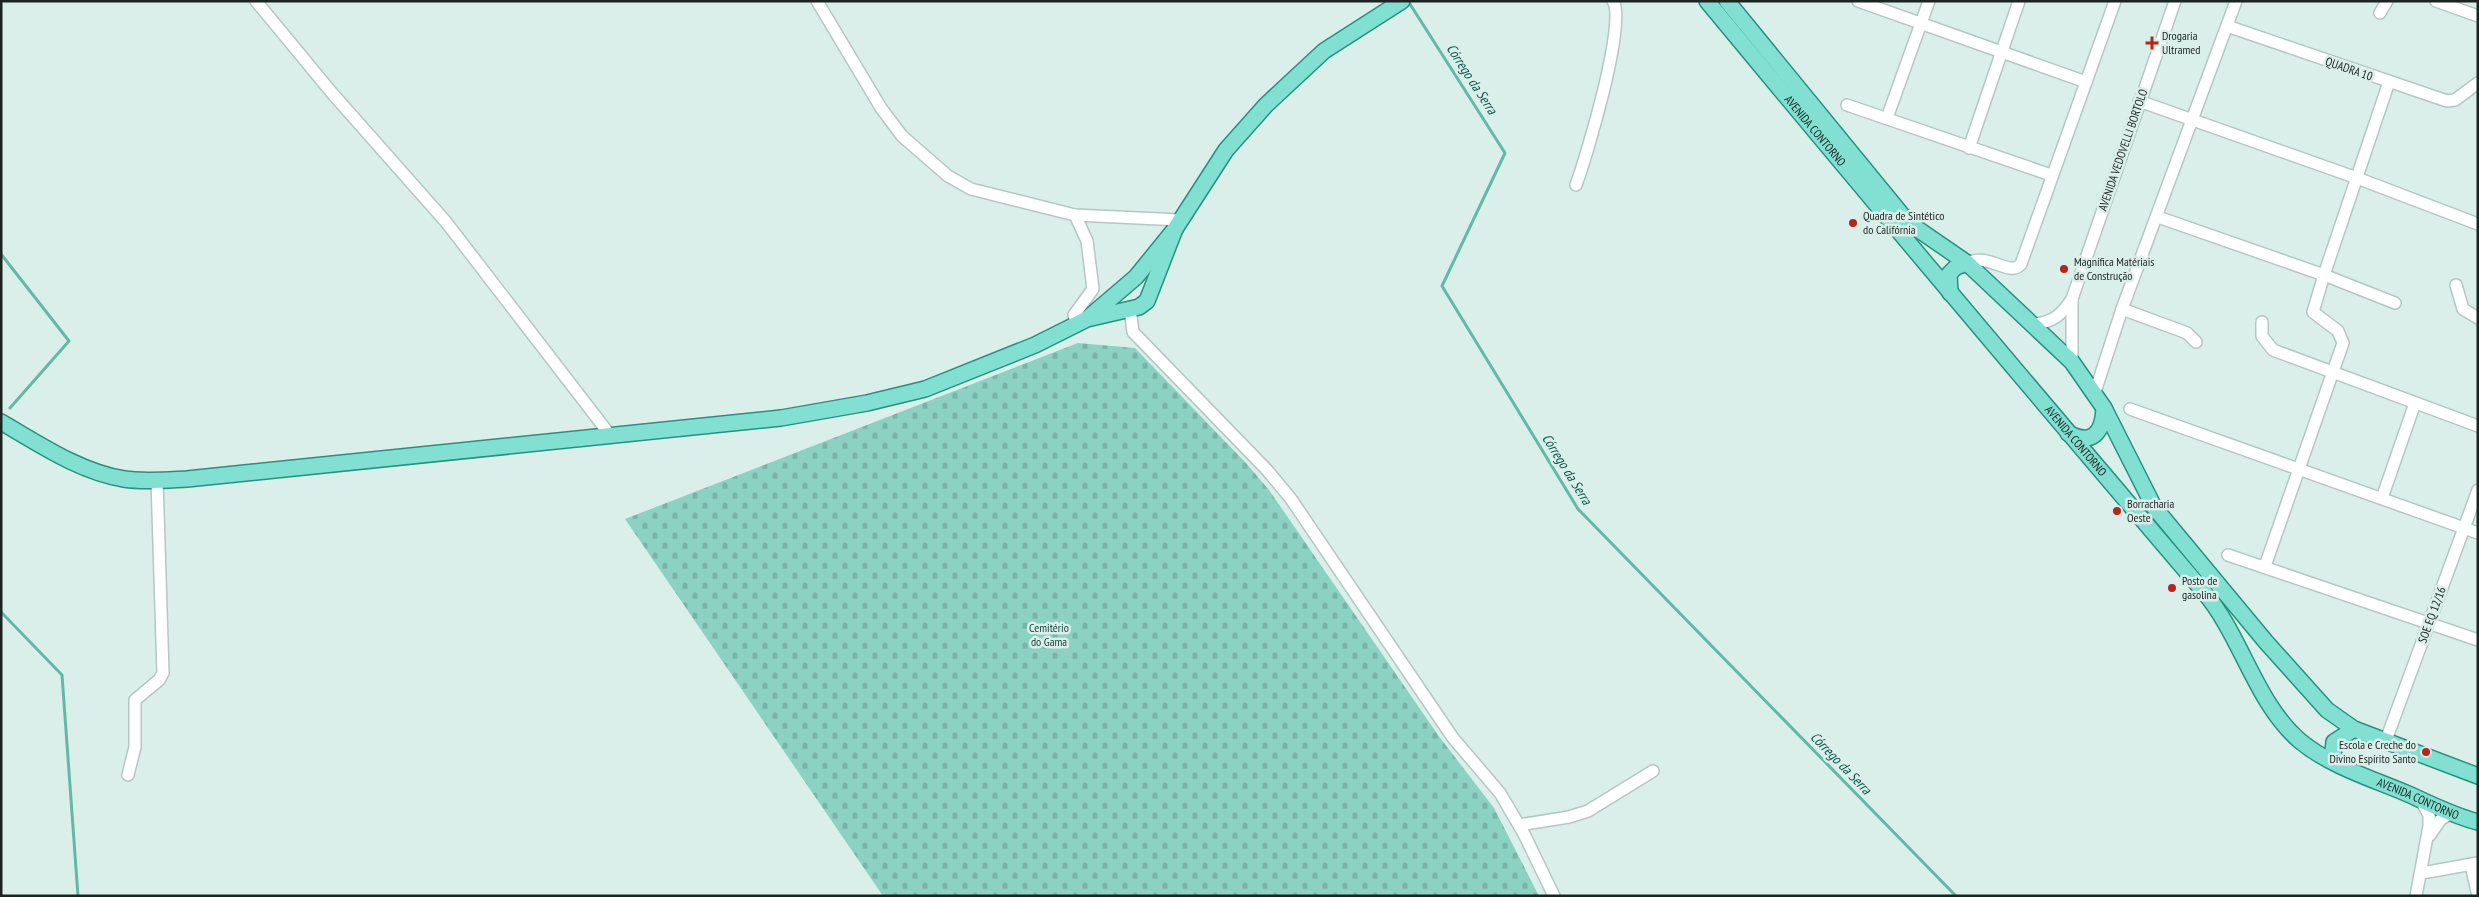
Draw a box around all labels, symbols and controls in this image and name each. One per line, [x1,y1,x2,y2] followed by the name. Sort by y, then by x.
[2162,28,2200,57] place label: Drogaria Ultramed
[2146,37,2158,49] marker: Drogaria Ultramed
[1443,40,1502,119] water label: Córrego da Serra
[2324,53,2375,84] street label: QUADRA 10
[2095,87,2151,213] street label: AVENIDA VEDOVELLI BORTOLO
[1782,92,1850,169] street label: AVENIDA CONTORNO
[1863,208,1944,237] place label: Quadra de Sintético do Califórnia
[1847,217,1859,229] marker: Quadra de Sintético do Califórnia
[2074,254,2154,283] place label: Magnífica Matériais de Construção
[2058,263,2070,275] marker: Magnífica Matériais de Construção
[2042,402,2110,479] street label: AVENIDA CONTORNO
[1538,430,1597,509] water label: Córrego da Serra
[2127,496,2174,525] place label: Borracharia Oeste
[2111,505,2123,517] marker: Borracharia Oeste
[2182,573,2217,602] place label: Posto de gasolina
[2166,582,2178,594] marker: Posto de gasolina
[2414,585,2449,645] street label: SOE EQ 12/16
[1029,620,1069,649] park label: Cemitério do Gama
[1807,728,1876,799] water label: Córrego da Serra
[2329,737,2416,766] place label: Escola e Creche do Divino Espírito Santo
[2420,746,2432,758] marker: Escola e Creche do Divino Espírito Santo
[2375,774,2462,823] street label: AVENIDA CONTORNO

